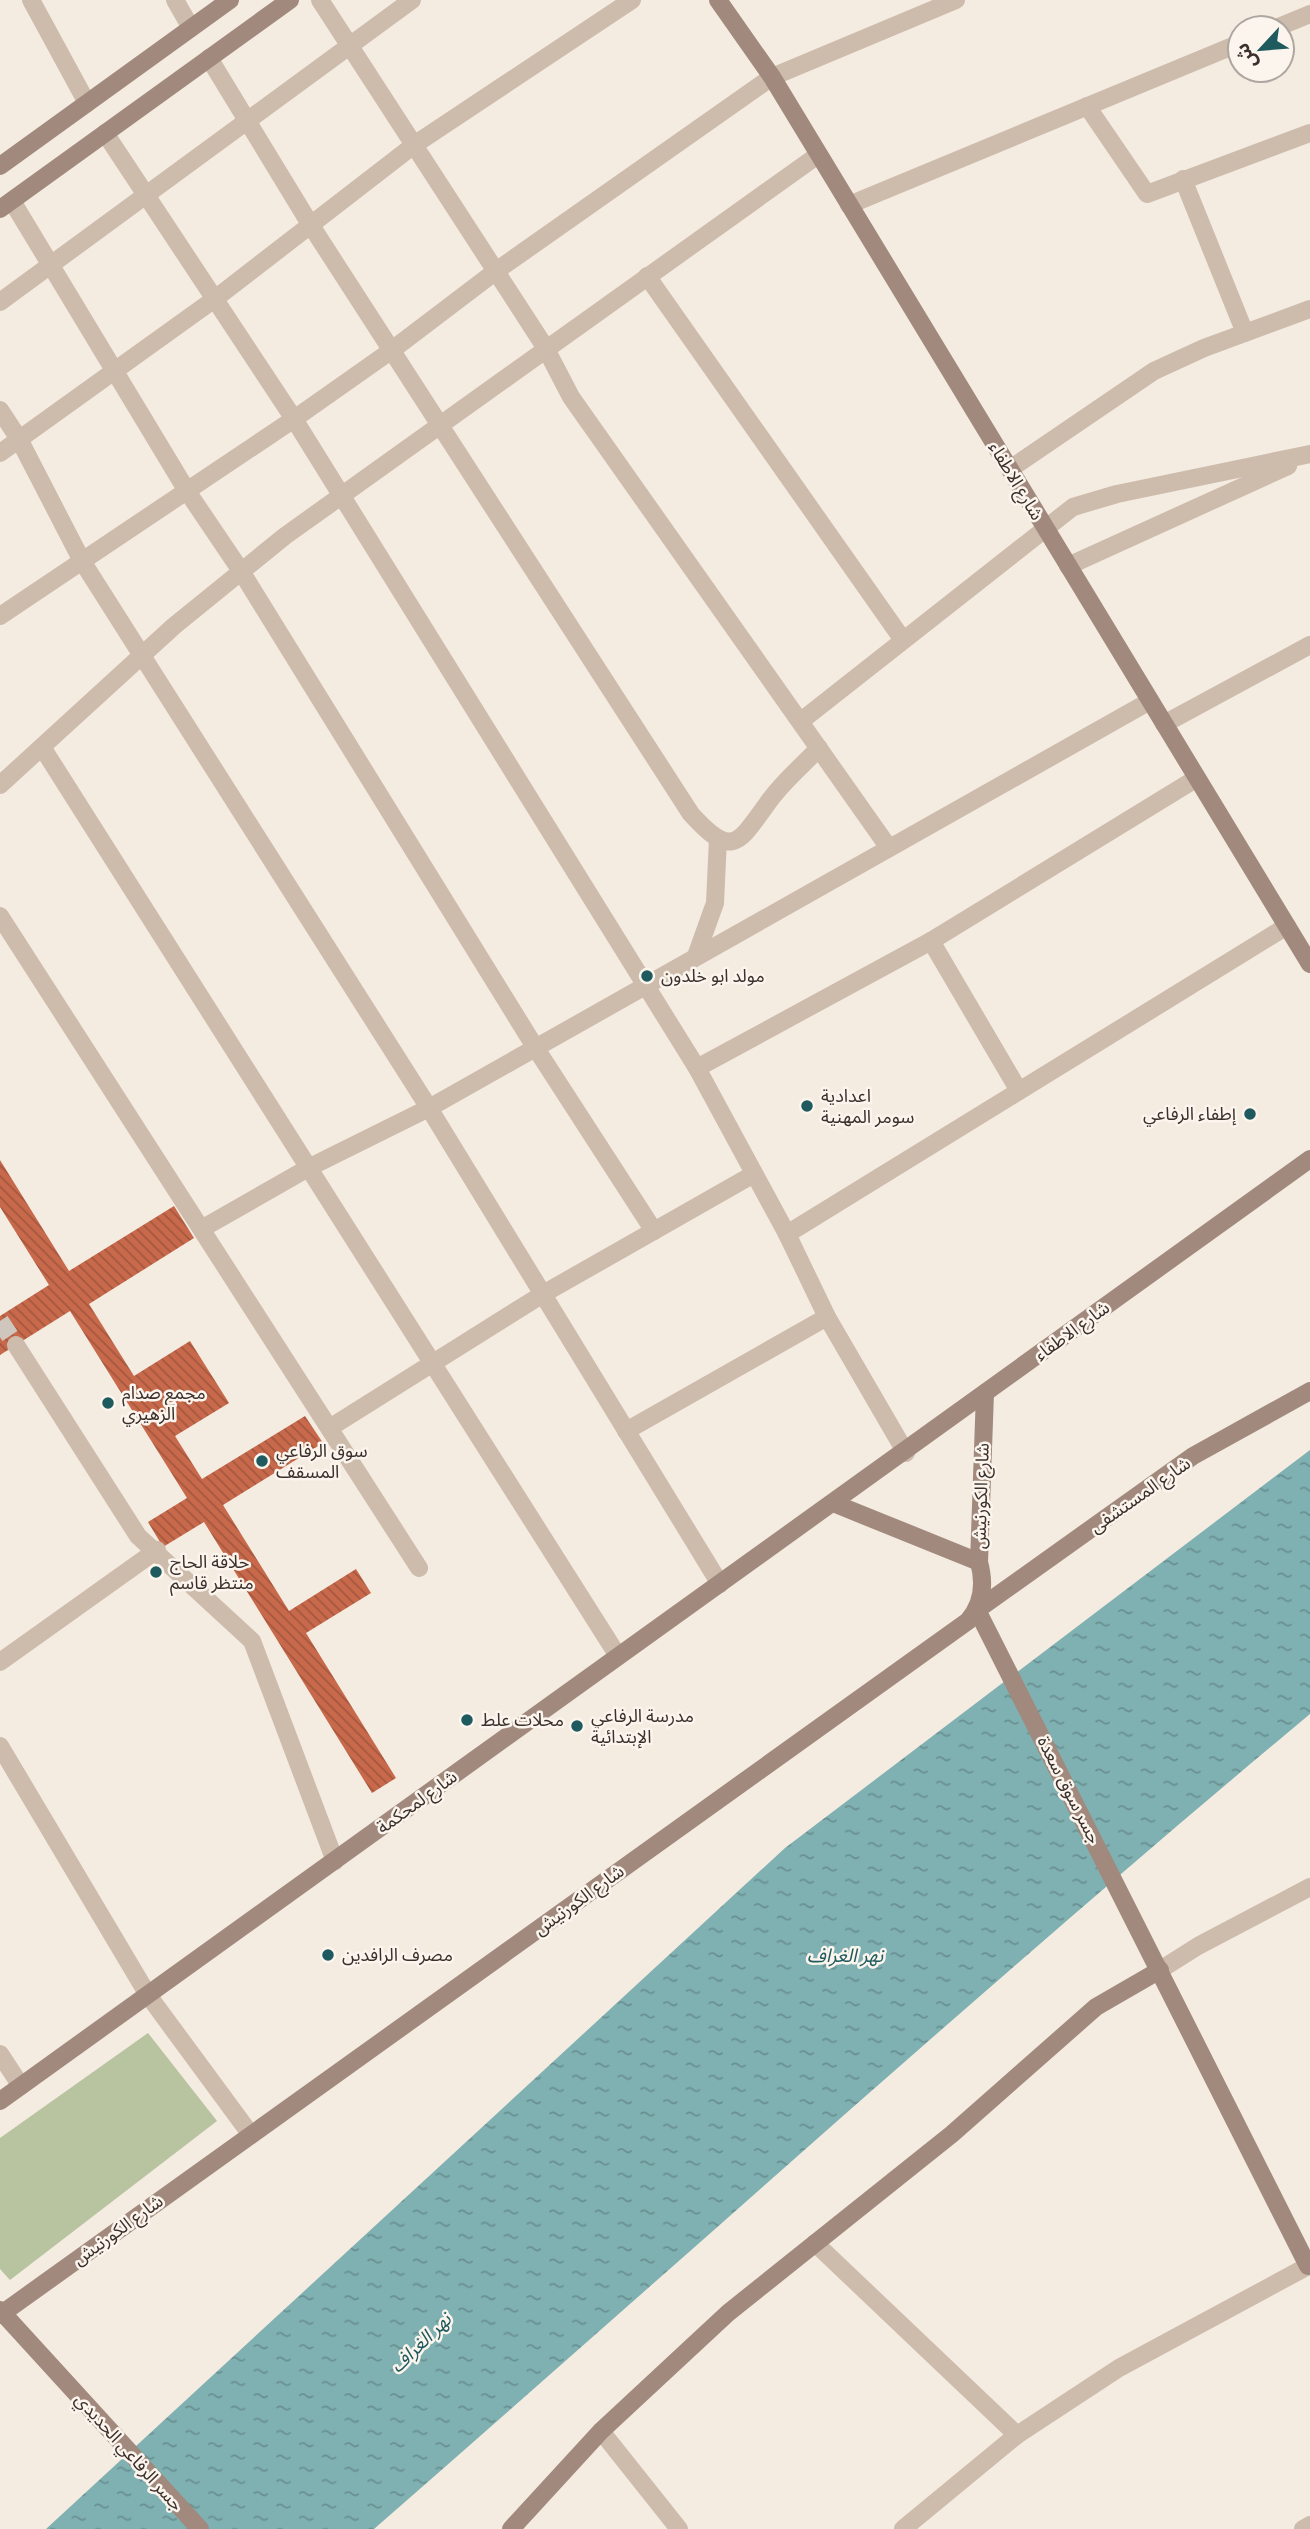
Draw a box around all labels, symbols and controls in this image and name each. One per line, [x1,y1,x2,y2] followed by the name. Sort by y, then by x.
[1226,14,1296,84] north arrow
[1230,39,1263,73] text: ش
[981,438,1048,526] street label: شارع الاطفاء
[661,965,765,987] place label: مولد ابو خلدون
[639,968,655,984] marker: مولد ابو خلدون
[821,1085,914,1128] place label: اعدادية سومر المهنية
[799,1098,815,1114] marker: اعدادية سومر المهنية
[1143,1103,1236,1127] place label: إطفاء الرفاعي
[1242,1106,1258,1122] marker: إطفاء الرفاعي
[1030,1296,1116,1368] street label: شارع الاطفاء
[122,1382,206,1427] place label: مجمع صدام الزهيري
[100,1395,116,1411] marker: مجمع صدام الزهيري
[276,1440,368,1483] place label: سوق الرفاعي المسقف
[968,1443,997,1550] street label: شارع الكورنيش
[1085,1452,1196,1540] street label: شارع المستشفى
[254,1453,270,1469] marker: سوق الرفاعي المسقف
[170,1551,254,1596] place label: حلاقة الحاج منتظر قاسم
[148,1564,164,1580] marker: حلاقة الحاج منتظر قاسم
[591,1705,694,1749] place label: مدرسة الرفاعي الإبتدائية
[481,1709,564,1731] place label: محلات علط
[459,1712,475,1728] marker: محلات علط
[569,1718,585,1734] marker: مدرسة الرفاعي الإبتدائية
[1032,1732,1106,1848] street label: جسر سوق سعدة
[373,1766,463,1841] street label: شارع لمحكمة
[530,1860,630,1943] street label: شارع الكورنيش
[342,1944,453,1966] place label: مصرف الرافدين
[807,1944,885,1968] water label: نهر الغراف
[320,1947,336,1963] marker: مصرف الرافدين
[69,2190,169,2273] street label: شارع الكورنيش
[385,2307,458,2378] water label: نهر الغراف
[69,2389,188,2517] street label: جسر الرفاعي الحديدي

